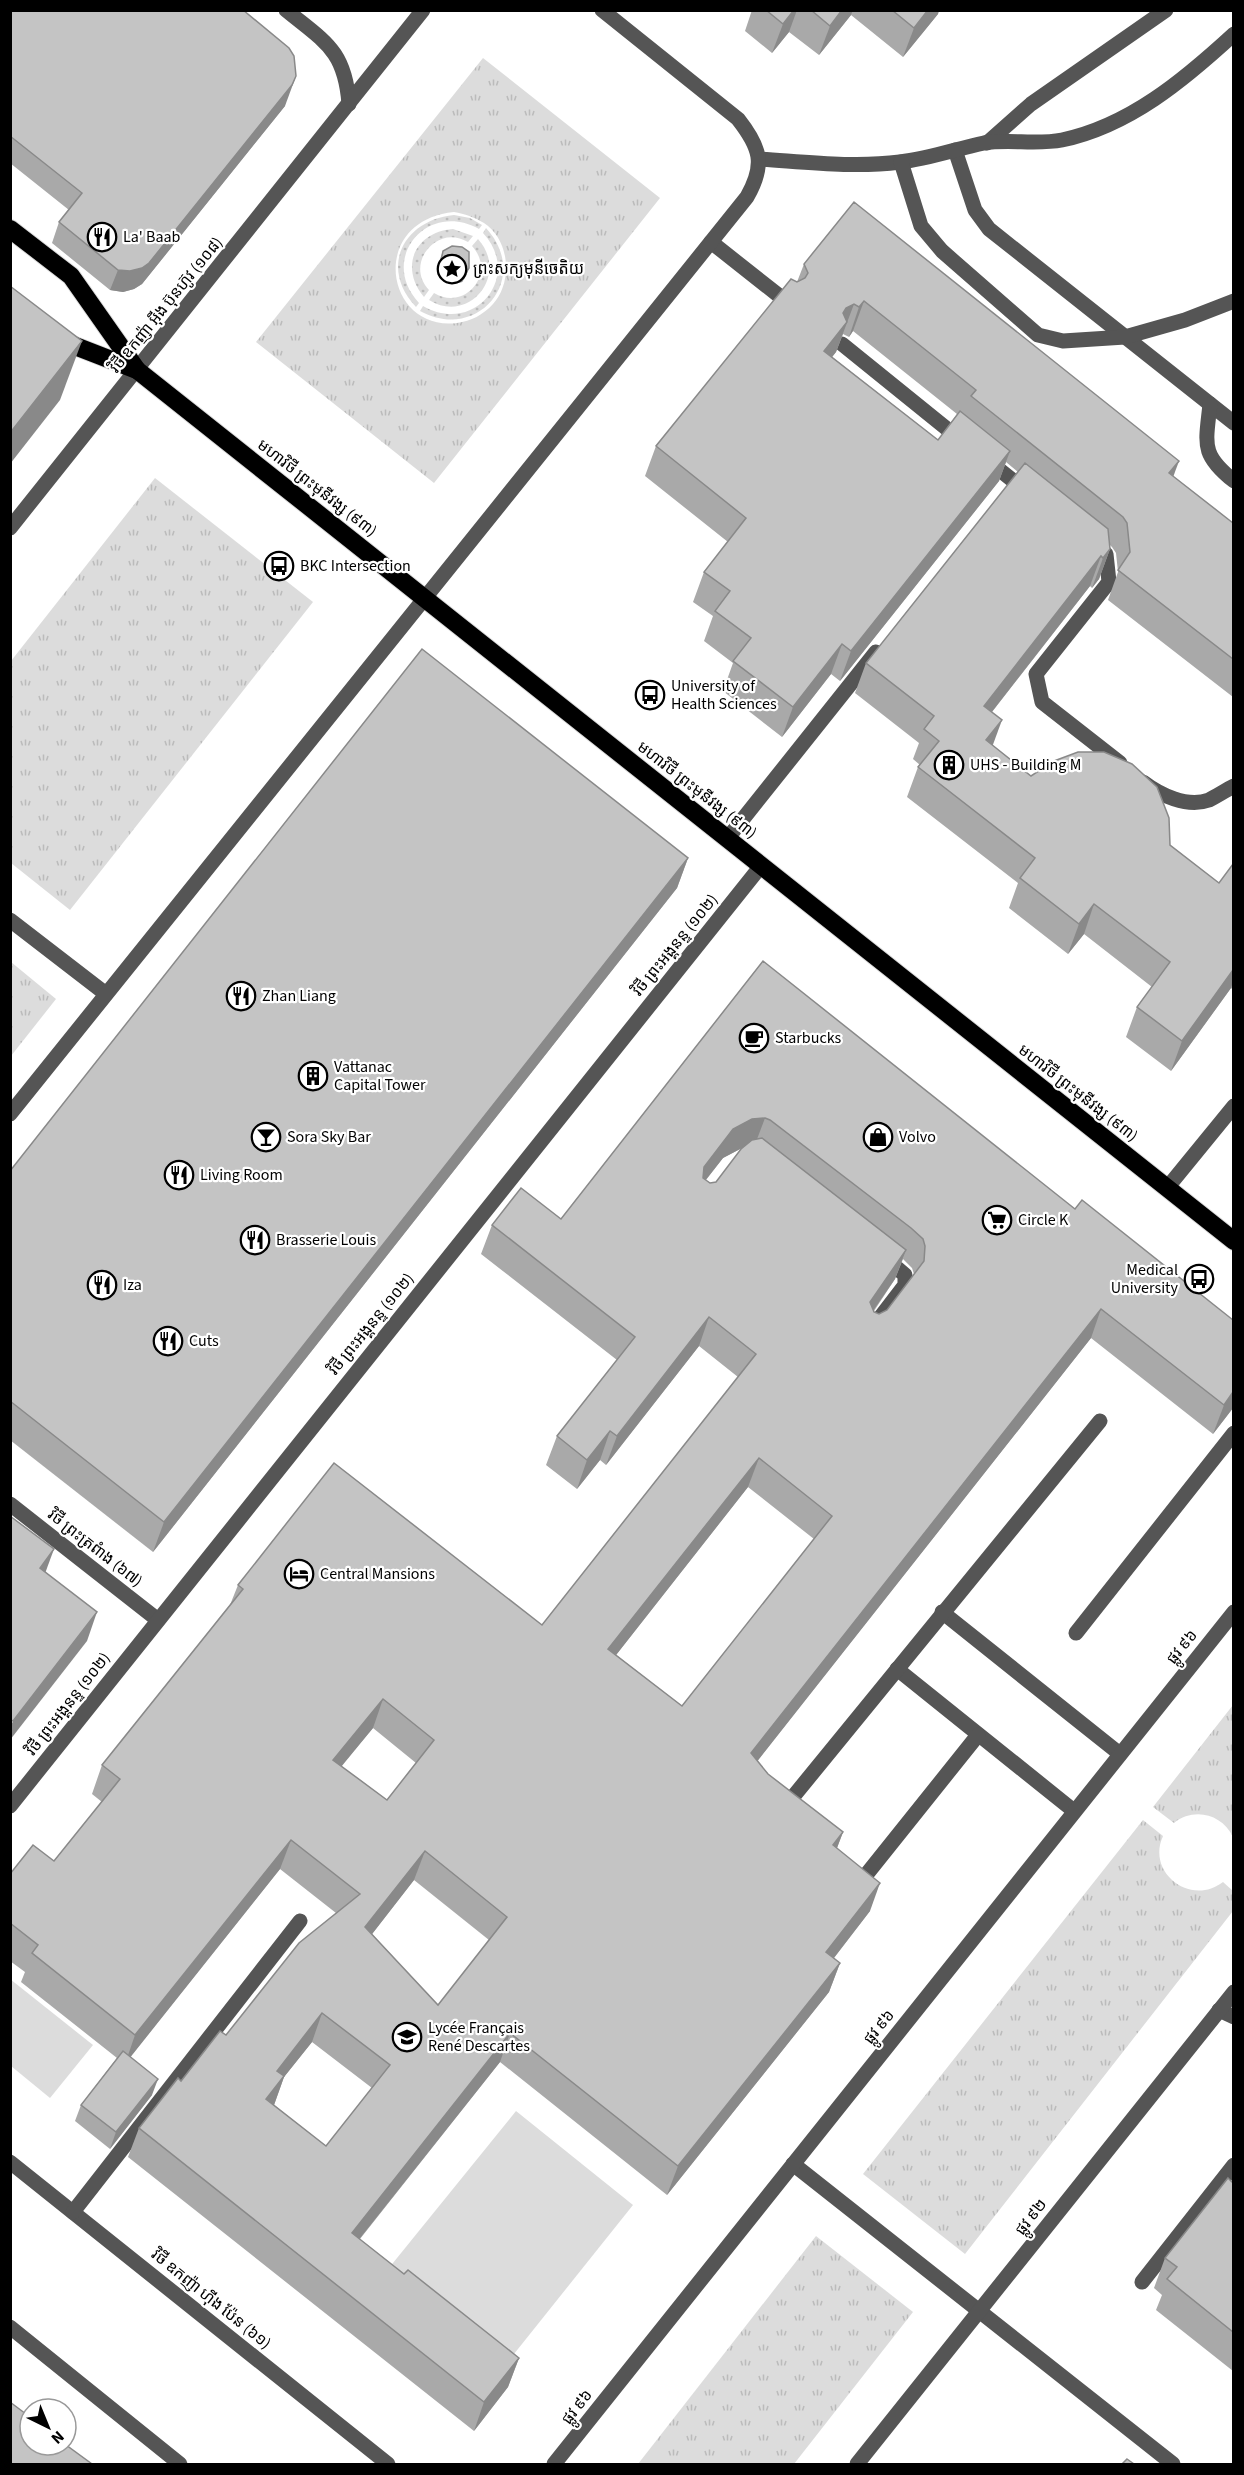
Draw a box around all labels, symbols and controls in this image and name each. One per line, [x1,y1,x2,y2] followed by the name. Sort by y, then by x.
[86,221,118,253] restaurant icon: La' Baab
[123,226,181,248] place label: La' Baab
[103,232,228,378] street label: វិថី ឧកញ៉ា អ៊ីង ប៊ុនហ៊ូវ (១០៨)
[436,253,468,285] place icon: ព្រះសក្យមុនីចេតិយ
[473,258,584,280] place label: ព្រះសក្យមុនីចេតិយ
[253,434,382,542] street label: មហាវិថី ព្រះមុនីវង្ស (៩៣)
[263,550,295,582] bus stop icon: BKC Intersection
[300,555,411,577] place label: BKC Intersection
[671,675,777,715] place label: University of Health Sciences
[634,679,666,711] bus stop icon: University of Health Sciences
[633,736,762,844] street label: មហាវិថី ព្រះមុនីវង្ស (៩៣)
[933,749,965,781] building icon: UHS - Building M
[970,754,1081,776] place label: UHS - Building M
[626,889,723,1001] street label: វិថី ព្រះអង្គនន្ទ (១០២)
[225,980,257,1012] restaurant icon: Zhan Liang
[262,985,336,1007] place label: Zhan Liang
[738,1022,770,1054] cafe icon: Starbucks
[775,1027,842,1049] place label: Starbucks
[1014,1039,1143,1147] street label: មហាវិថី ព្រះមុនីវង្ស (៩៣)
[334,1056,426,1096] place label: Vattanac Capital Tower
[297,1060,329,1092] building icon: Vattanac Capital Tower
[250,1121,282,1153] bar icon: Sora Sky Bar
[862,1121,894,1153] shop icon: Volvo
[287,1126,371,1148] place label: Sora Sky Bar
[899,1126,936,1148] place label: Volvo
[163,1159,195,1191] restaurant icon: Living Room
[200,1164,283,1186] place label: Living Room
[981,1204,1013,1236] supermarket icon: Circle K
[1018,1209,1069,1231] place label: Circle K
[239,1224,271,1256] restaurant icon: Brasserie Louis
[276,1229,377,1251] place label: Brasserie Louis
[1111,1259,1179,1299] place label: Medical University
[1183,1263,1215,1295] bus stop icon: Medical University
[322,1268,419,1380] street label: វិថី ព្រះអង្គនន្ទ (១០២)
[86,1269,118,1301] restaurant icon: Iza
[123,1274,142,1296] place label: Iza
[152,1325,184,1357] restaurant icon: Cuts
[189,1330,219,1352] place label: Cuts
[42,1503,147,1592] street label: វិថី ព្រះត្រពំាង (៦៧)
[283,1558,315,1590] hotel icon: Central Mansions
[320,1563,435,1585] place label: Central Mansions
[1161,1625,1205,1671] street label: ផ្លូវ ៩៦
[20,1648,115,1761] street label: វិថី ព្រះអង្គនន្ទ (១០២)
[858,2005,902,2051] street label: ផ្លូវ ៩៦
[428,2017,530,2057] place label: Lycée Français René Descartes
[391,2021,423,2053] school or university icon: Lycée Français René Descartes
[1010,2194,1054,2242] street label: ផ្លូវ ៩២
[146,2243,276,2354] street label: វិថី ឧកញ៉ា ហ៊ីង ប៉ែន (៦១)
[556,2385,600,2431] street label: ផ្លូវ ៩៦
[18,2397,78,2457] north arrow
[46,2426,69,2449] text: N

